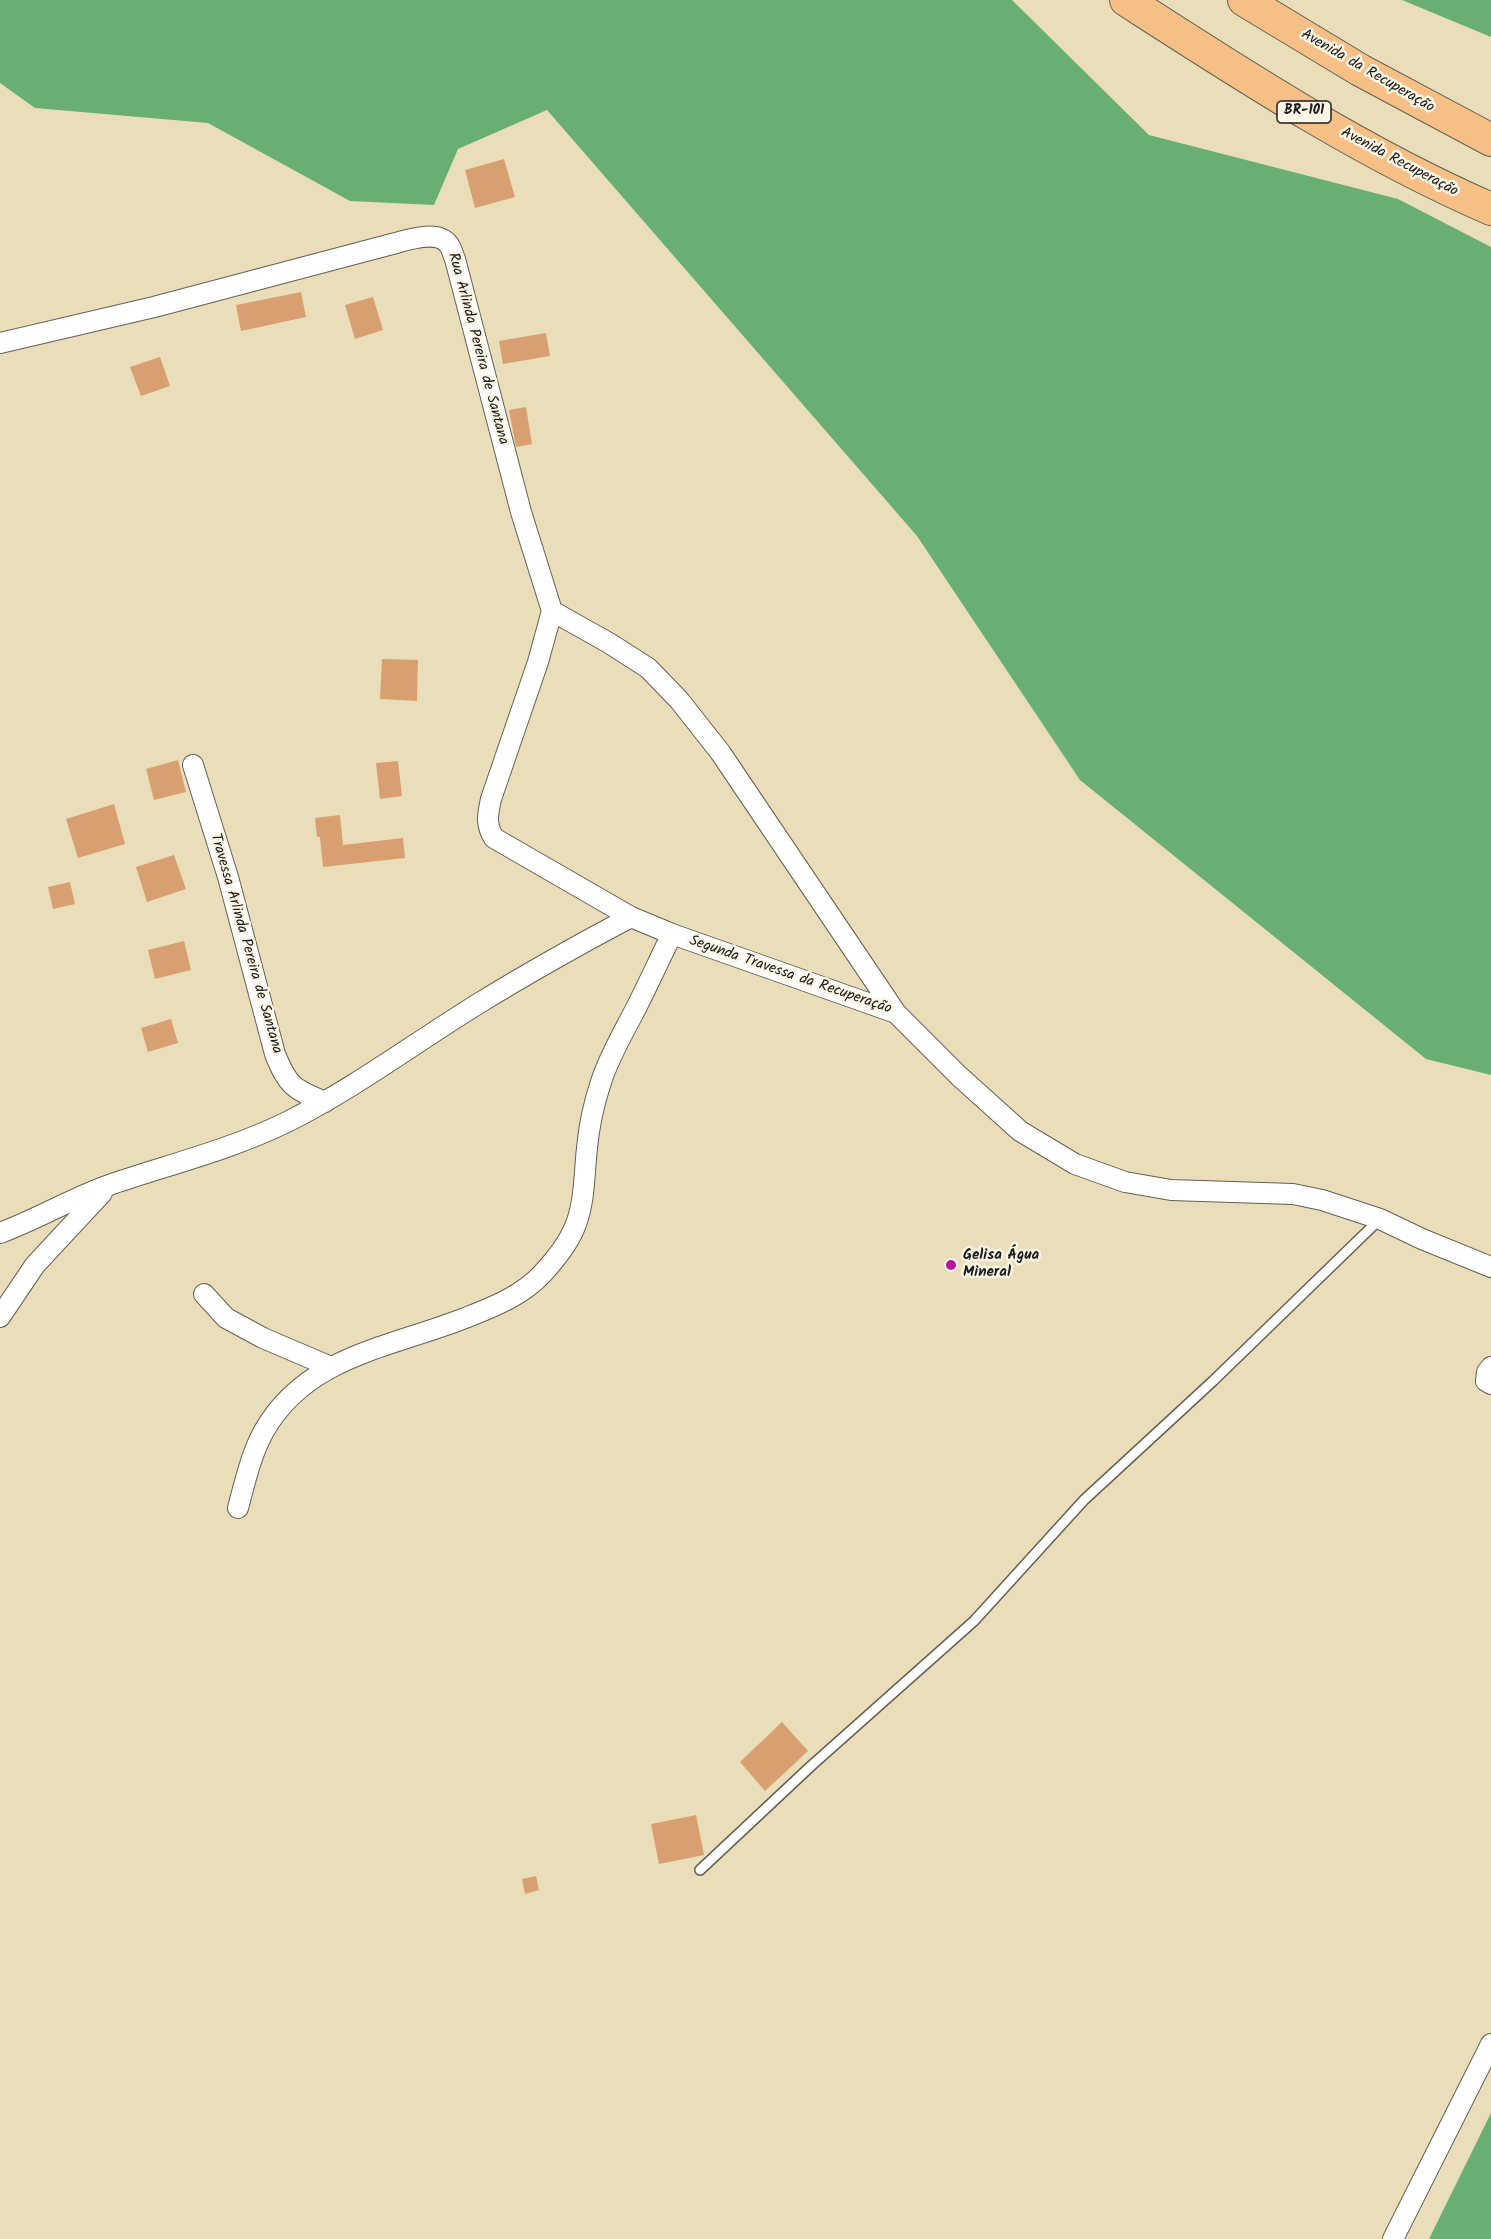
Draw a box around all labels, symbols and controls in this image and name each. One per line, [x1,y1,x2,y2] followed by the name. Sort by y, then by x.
[1297,27,1437,117] street label: Avenida da Recuperação
[1277,101,1331,123] road number: BR-101
[1337,124,1461,202] street label: Avenida Recuperação
[443,251,511,447] street label: Rua Arlinda Pereira de Santana
[205,832,285,1056] street label: Travessa Arlinda Pereira de Santana
[686,933,894,1019] street label: Segunda Travessa da Recuperação
[963,1247,1039,1282] place label: Gelisa Água Mineral
[944,1258,958,1272] marker: Gelisa Água Mineral

